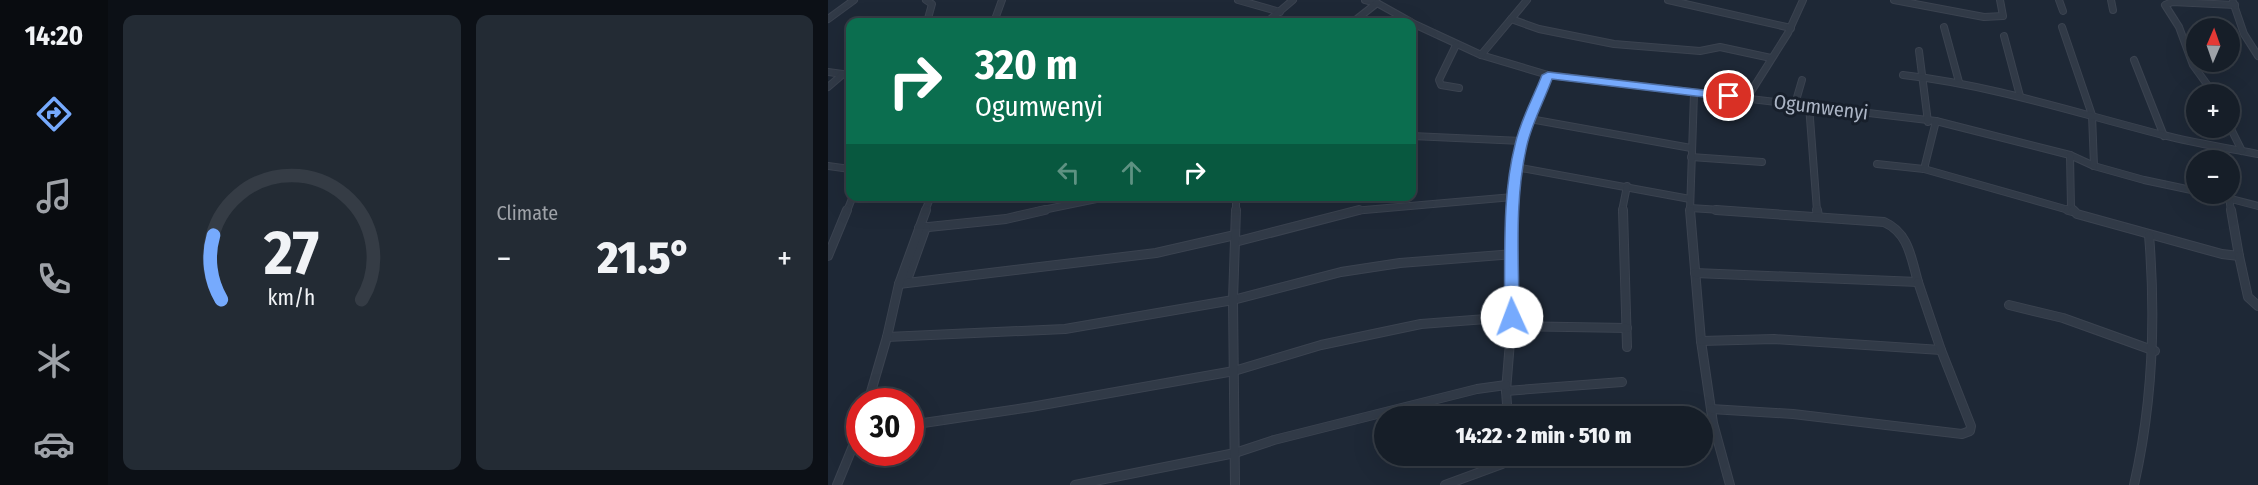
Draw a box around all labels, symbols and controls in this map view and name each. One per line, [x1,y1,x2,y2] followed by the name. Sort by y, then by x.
[2186,18,2240,72] north arrow
[2186,18,2240,204] map controls
[25,20,83,52] text: 14:20
[975,40,1078,90] text: 320 m
[876,42,954,120] icon: right
[1703,70,1754,121] pin
[1712,79,1745,112] icon: arrive
[2186,84,2240,138] button: +
[1772,89,1870,125] street label: Ogumwenyi
[975,91,1103,123] text: Ogumwenyi
[33,93,75,135] icon: directions
[2186,150,2240,204] button: −
[1052,156,1085,189] icon: left
[1115,156,1148,189] icon: ahead
[1178,156,1211,189] icon: right
[33,175,75,217] icon: music
[497,201,558,225] text: Climate
[263,216,319,291] text: 27
[597,231,691,285] text: 21.5°
[497,239,511,279] text: −
[777,239,792,279] text: +
[33,258,75,300] icon: phone
[268,285,316,311] text: km/h
[1480,285,1544,349] position arrow
[33,340,75,382] icon: climate
[846,388,924,466] speed limit sign: 30
[1456,422,1631,449] text: 14:22 · 2 min · 510 m
[33,423,75,465] icon: car

